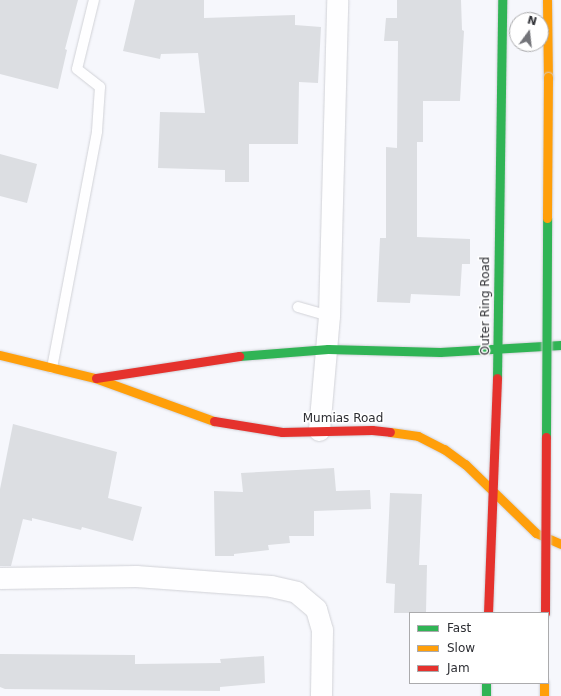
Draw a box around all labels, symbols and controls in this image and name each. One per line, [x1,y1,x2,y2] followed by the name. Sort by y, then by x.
[509,12,549,52] north arrow
[526,13,538,28] text: N
[479,257,493,355] street label: Outer Ring Road
[303,412,383,426] street label: Mumias Road
[409,612,549,684] legend
[447,621,471,635] text: Fast
[447,641,475,655] text: Slow
[447,661,470,675] text: Jam

